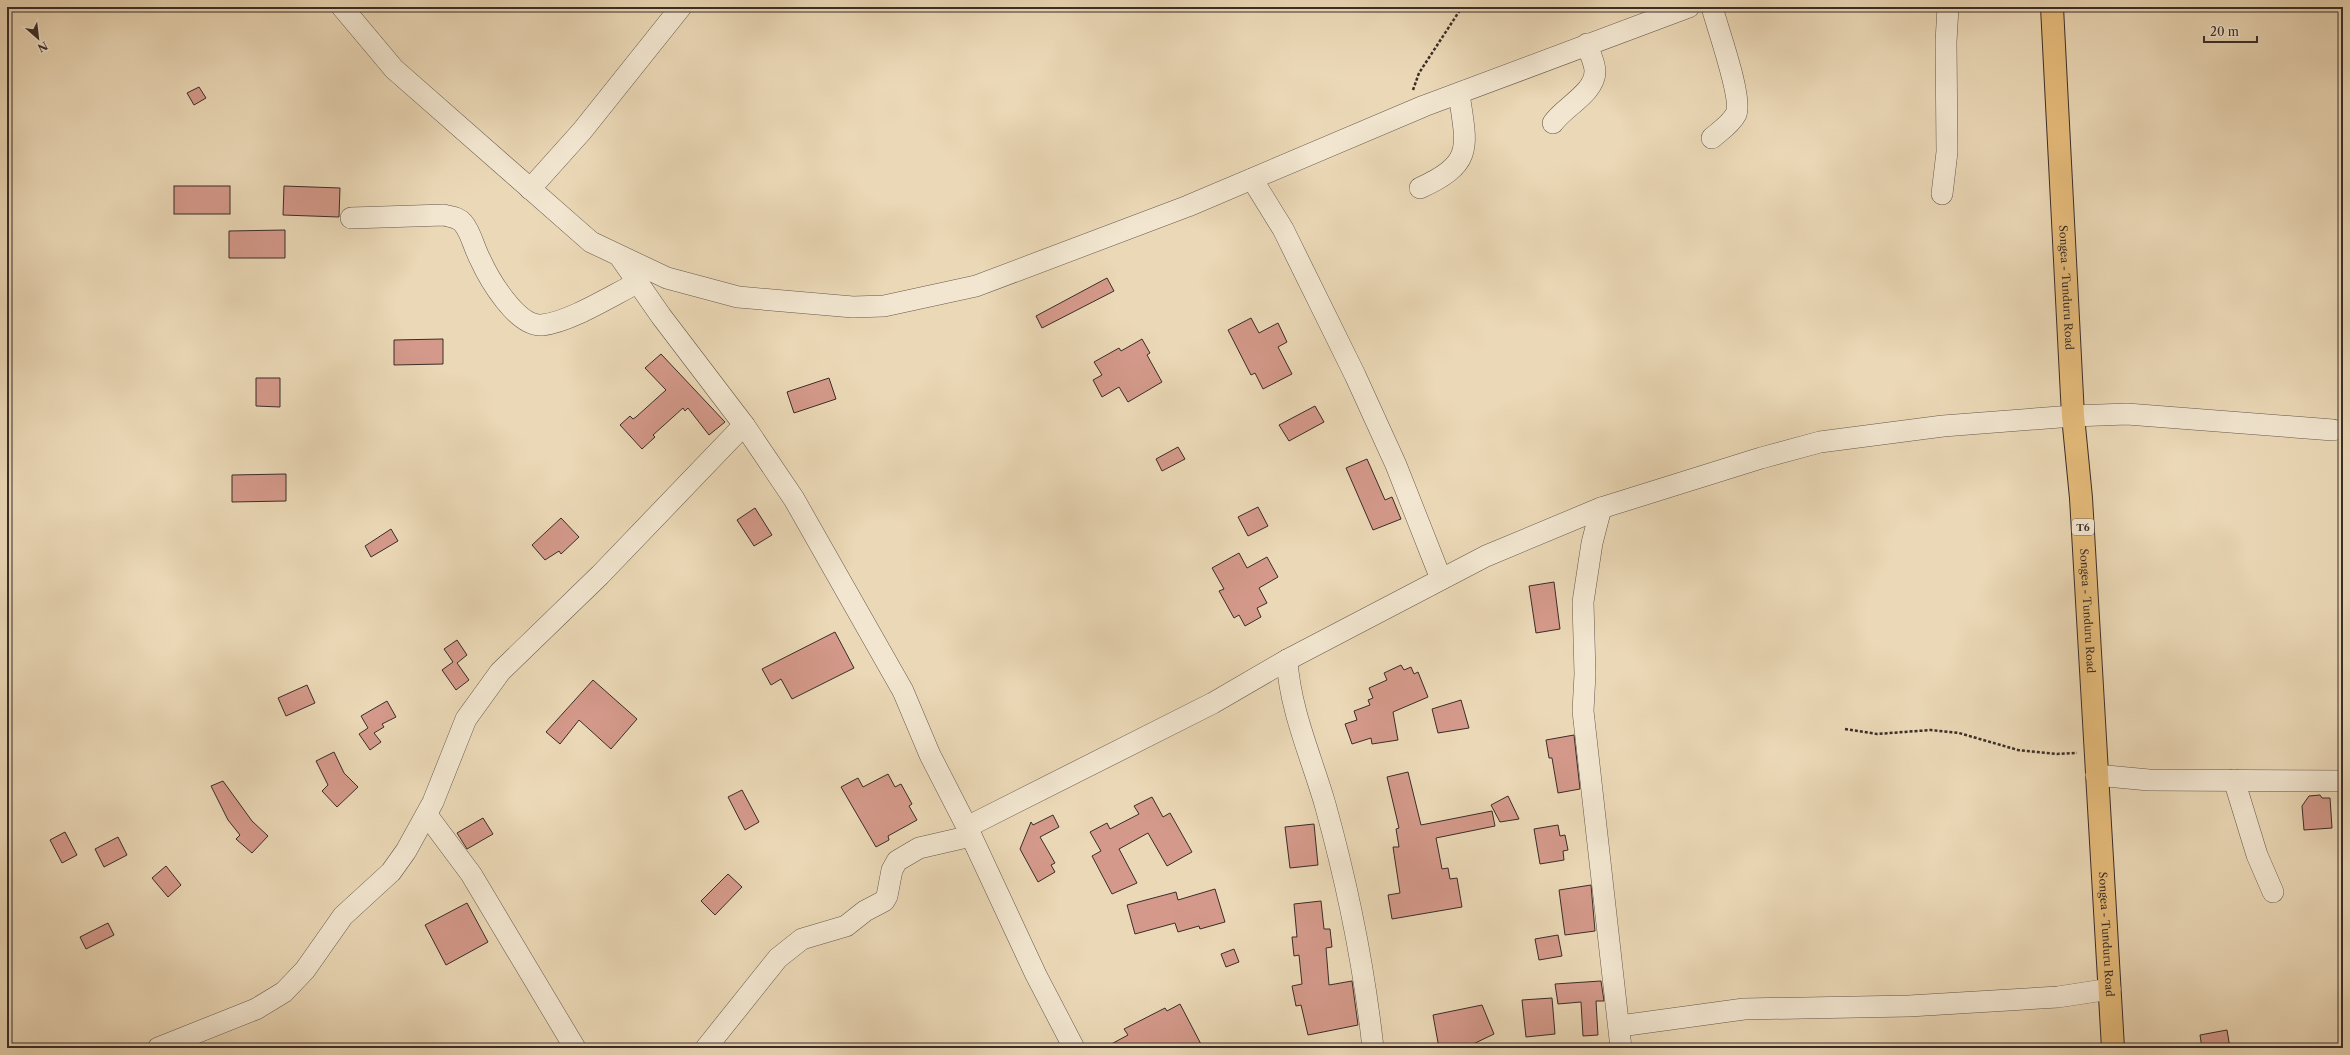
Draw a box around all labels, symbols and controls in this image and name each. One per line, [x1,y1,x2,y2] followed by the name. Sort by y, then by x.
[18,18,58,58] north arrow
[2204,18,2257,44] scale bar
[2210,24,2239,39] text: 20 m
[35,38,50,55] text: N
[2056,225,2077,351] street label: Songea - Tunduru Road
[2072,519,2094,535] road number: T6
[2077,548,2098,674] street label: Songea - Tunduru Road
[2096,871,2117,997] street label: Songea - Tunduru Road

